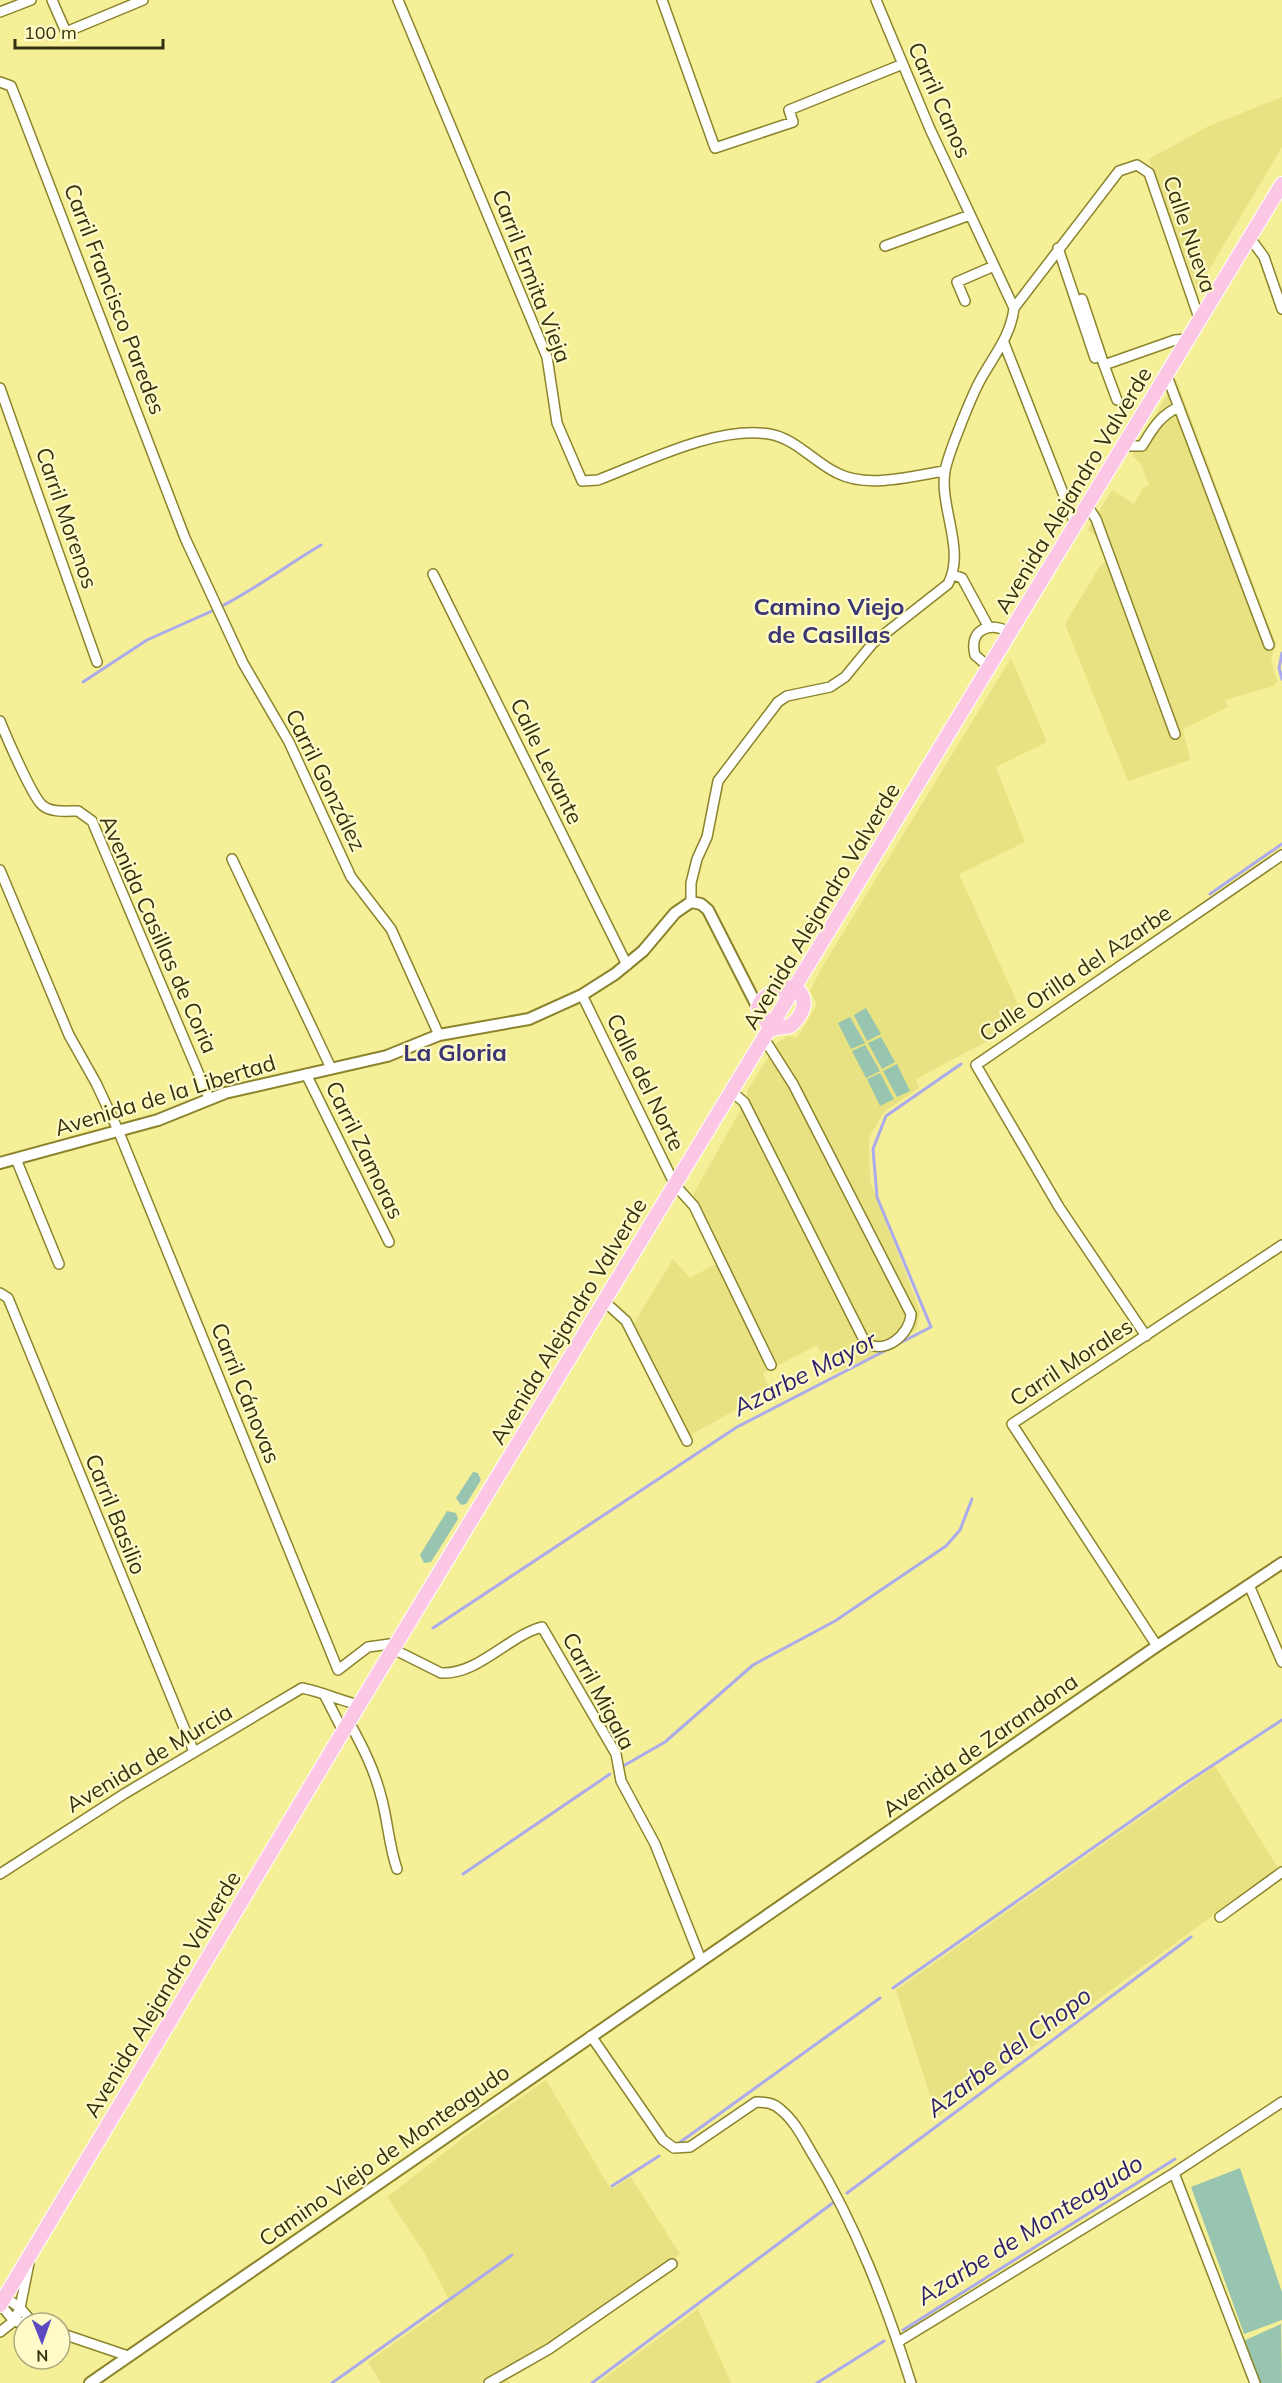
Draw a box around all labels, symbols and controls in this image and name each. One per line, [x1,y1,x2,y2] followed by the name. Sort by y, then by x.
[15,12,164,50] scale bar
[24,21,77,44] text: 100 m
[902,38,978,162] street label: Carril Canos
[1157,172,1223,296] street label: Calle Nueva
[58,180,172,418] street label: Carril Francisco Paredes
[486,185,578,367] street label: Carril Ermita Vieja
[988,362,1158,618] street label: Avenida Alejandro Valverde
[30,444,104,592] street label: Carril Morenos
[753,591,905,649] district label: Camino Viejo de Casillas
[504,693,590,829] street label: Calle Levante
[279,704,373,856] street label: Carril González
[736,778,906,1034] street label: Avenida Alejandro Valverde
[94,811,224,1057] street label: Avenida Casillas de Coria
[974,898,1176,1048] street label: Calle Orilla del Azarbe
[601,1009,691,1155] street label: Calle del Norte
[403,1037,507,1067] district label: La Gloria
[51,1048,279,1142] street label: Avenida de la Libertad
[320,1076,410,1224] street label: Carril Zamoras
[483,1193,653,1449] street label: Avenida Alejandro Valverde
[1004,1312,1138,1412] street label: Carril Morales
[205,1319,287,1467] street label: Carril Cánovas
[727,1324,882,1422] water label: Azarbe Mayor
[79,1450,153,1578] street label: Carril Basilio
[556,1627,642,1755] street label: Carril Migala
[877,1667,1083,1823] street label: Avenida de Zarandona
[61,1697,237,1819] street label: Avenida de Murcia
[77,1866,247,2122] street label: Avenida Alejandro Valverde
[919,1979,1097,2124] water label: Azarbe del Chopo
[253,2058,515,2252] street label: Camino Viejo de Monteagudo
[910,2147,1148,2312] water label: Azarbe de Monteagudo
[12,2311,72,2371] north arrow
[36,2346,48,2366] text: N

